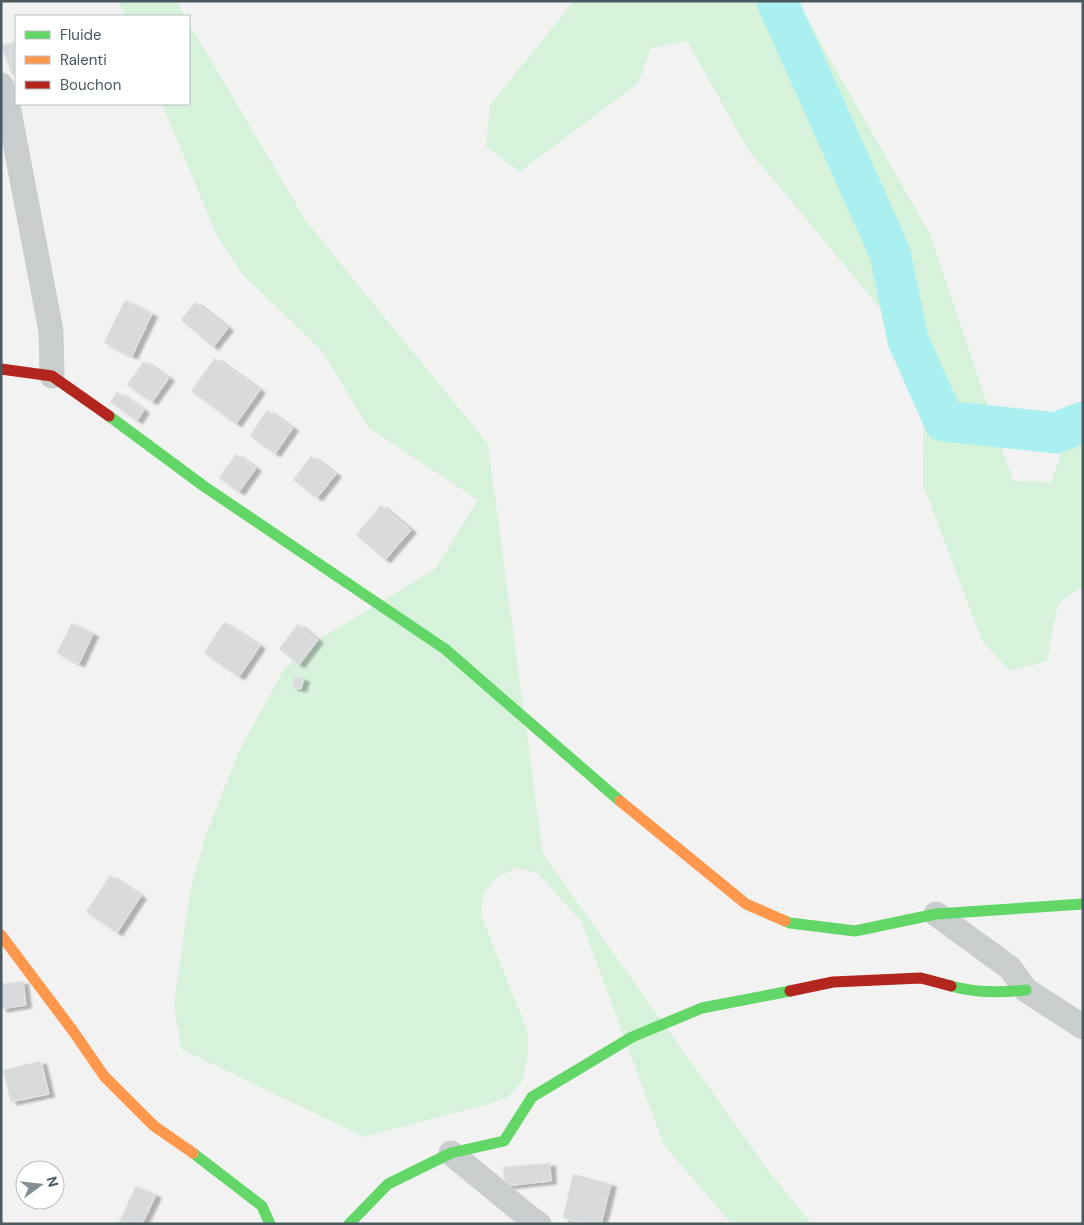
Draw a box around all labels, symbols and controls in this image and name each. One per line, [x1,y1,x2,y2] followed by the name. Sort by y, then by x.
[15,15,190,105] legend
[60,25,102,45] text: Fluide
[60,50,107,70] text: Ralenti
[60,75,121,95] text: Bouchon
[15,1160,65,1210] north arrow
[43,1174,63,1189] text: N

